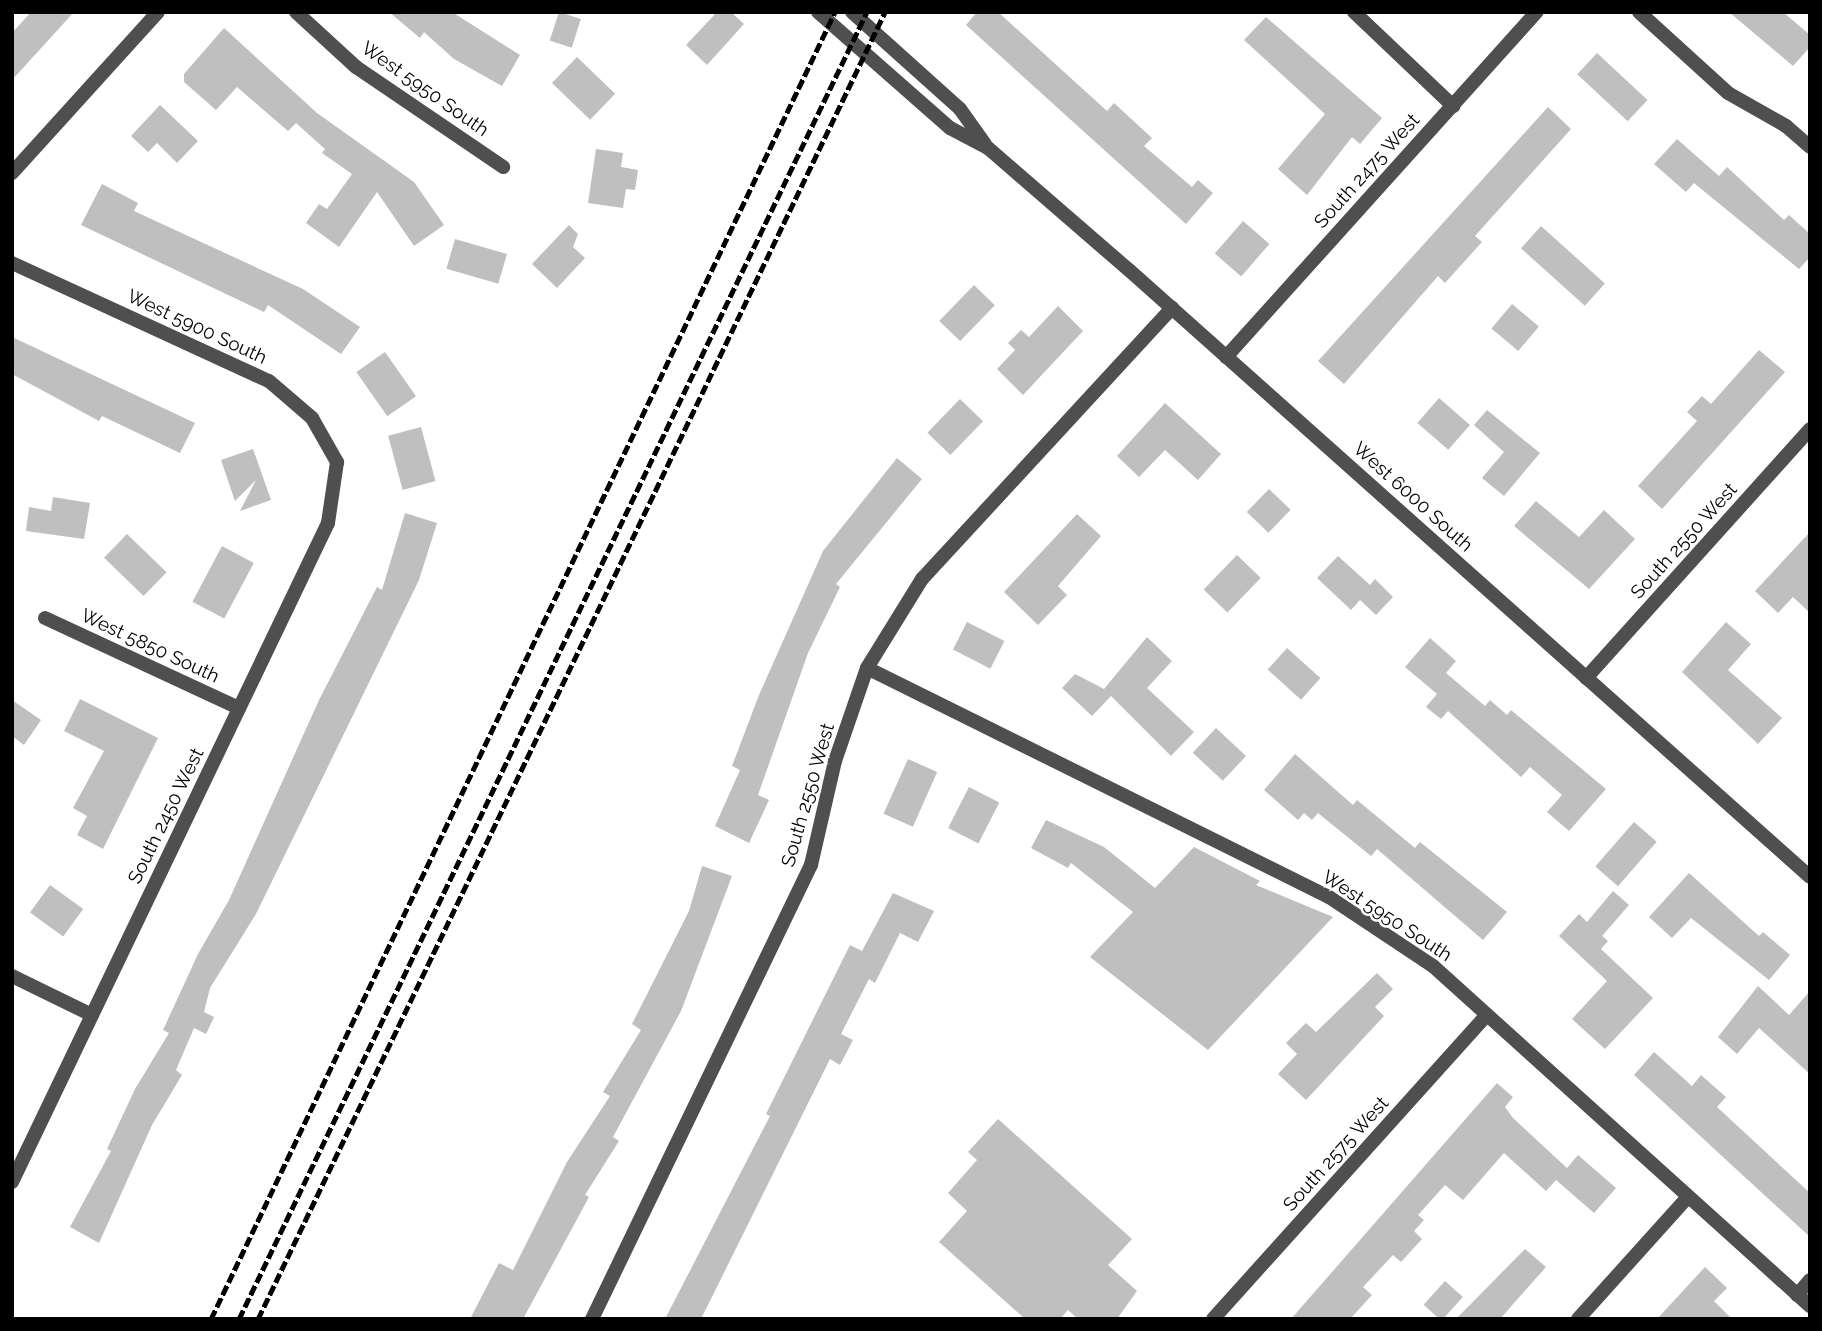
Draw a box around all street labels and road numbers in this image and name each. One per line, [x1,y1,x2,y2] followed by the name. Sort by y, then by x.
[357,37,493,141] street label: West 5950 South
[1309,109,1425,233] street label: South 2475 West
[124,285,270,369] street label: West 5900 South
[1349,437,1477,557] street label: West 6000 South
[1626,478,1742,604] street label: South 2550 West
[77,604,223,688] street label: West 5850 South
[777,720,839,870] street label: South 2550 West
[123,744,209,888] street label: South 2450 West
[1318,866,1456,966] street label: West 5950 South
[1278,1092,1394,1216] street label: South 2575 West

